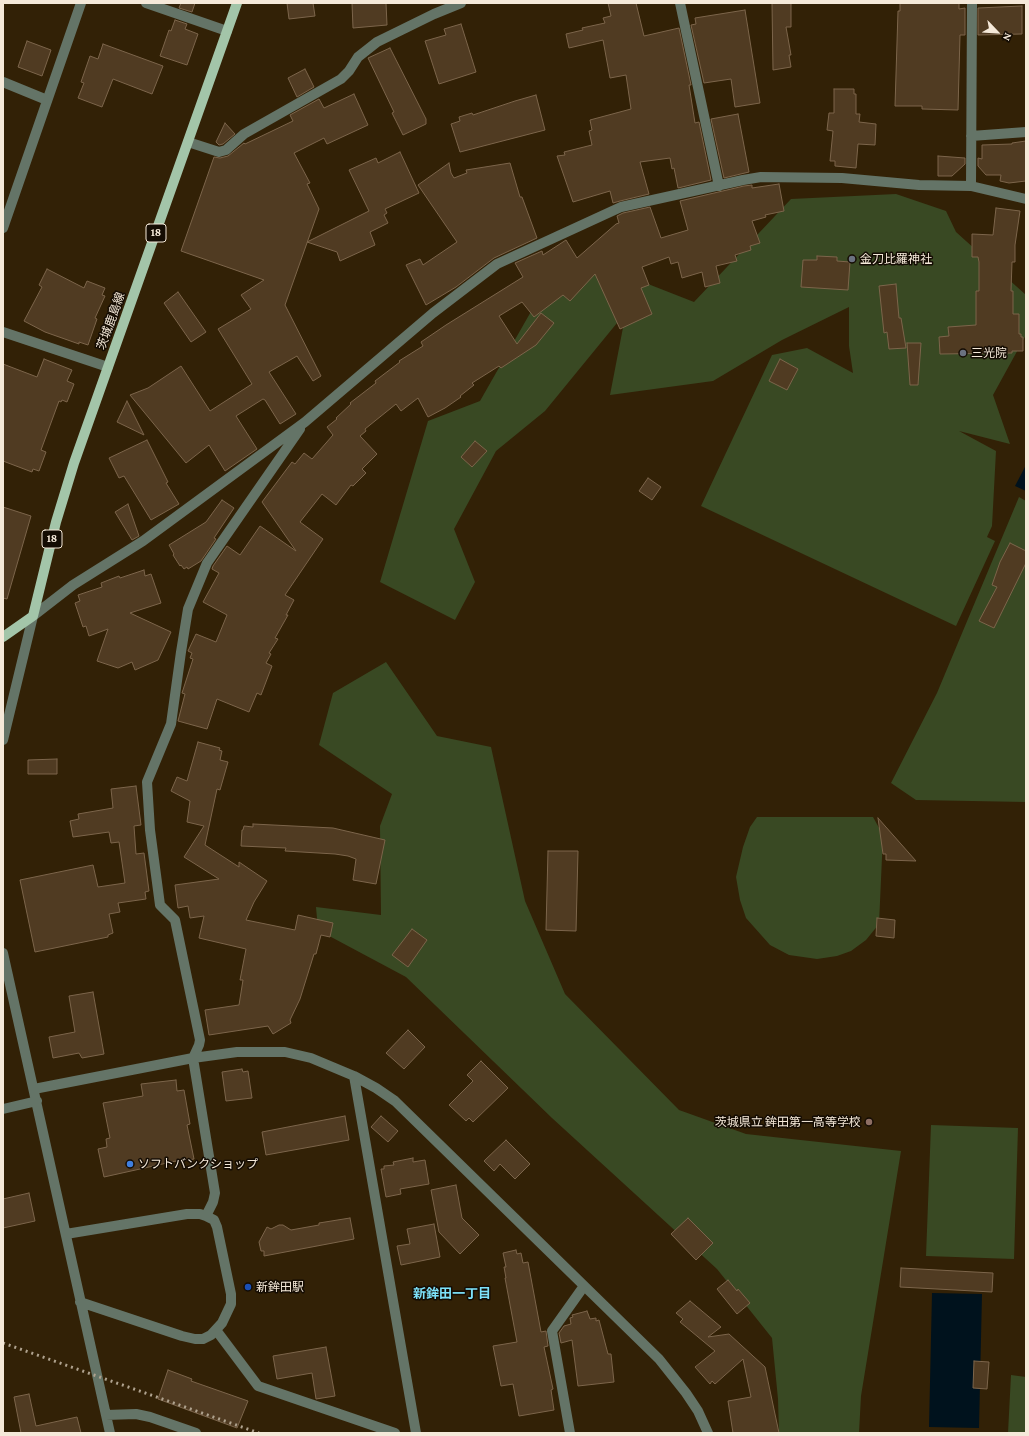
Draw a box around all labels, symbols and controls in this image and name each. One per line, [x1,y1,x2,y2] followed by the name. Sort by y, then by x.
[977,12,1017,52] north arrow
[1001,31,1015,43] text: N
[146,224,166,242] road number: 18
[860,252,932,266] place label: 金刀比羅神社
[847,254,857,264] marker: 金刀比羅神社
[94,290,128,352] street label: 茨城鹿島線
[971,346,1007,360] place label: 三光院
[958,348,968,358] marker: 三光院
[42,530,62,548] road number: 18
[715,1115,861,1129] place label: 茨城県立 鉾田第一高等学校
[864,1117,874,1127] marker: 茨城県立 鉾田第一高等学校
[138,1157,258,1171] place label: ソフトバンクショップ
[125,1159,135,1169] marker: ソフトバンクショップ
[256,1280,304,1294] place label: 新鉾田駅
[243,1282,253,1292] marker: 新鉾田駅
[413,1286,491,1302] district label: 新鉾田一丁目

